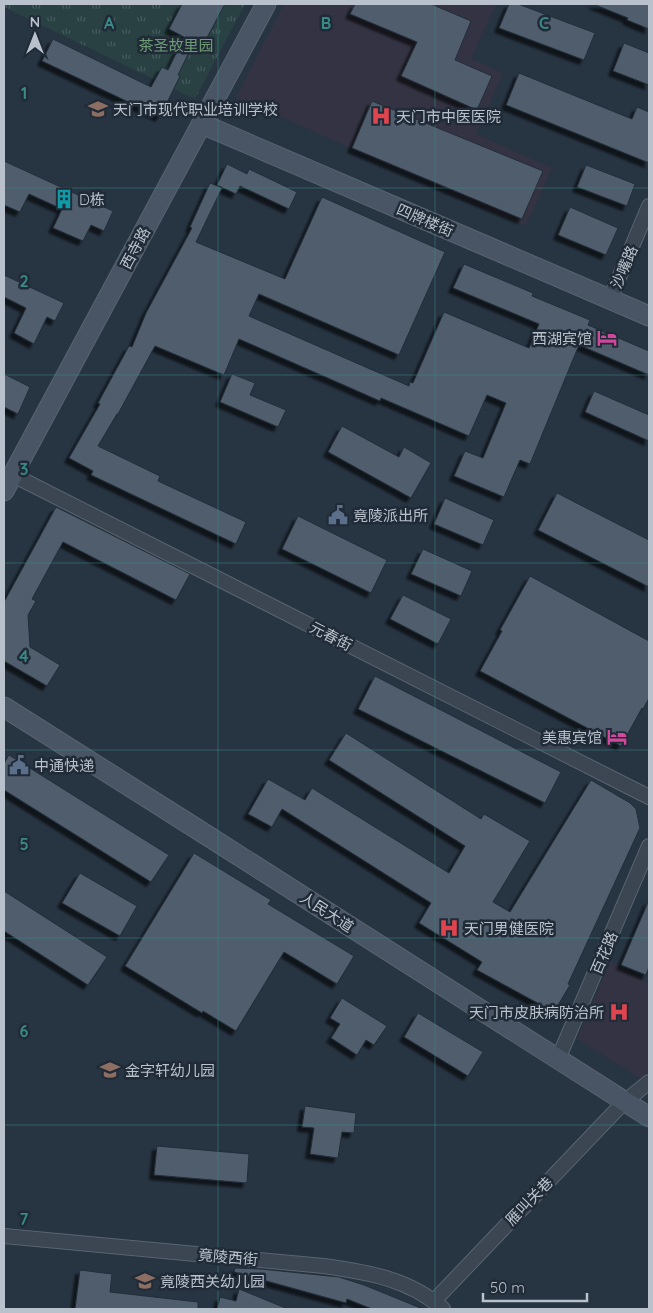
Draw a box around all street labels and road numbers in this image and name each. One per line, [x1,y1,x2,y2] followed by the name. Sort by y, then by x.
[394,200,456,240] street label: 四牌楼街
[116,224,154,272] street label: 西寺路
[606,243,642,291] street label: 沙嘴路
[307,617,355,655] street label: 元春街
[297,888,357,936] street label: 人民大道
[586,929,622,977] street label: 百花路
[501,1173,557,1229] street label: 雁叫关巷
[197,1245,259,1269] street label: 竟陵西街

